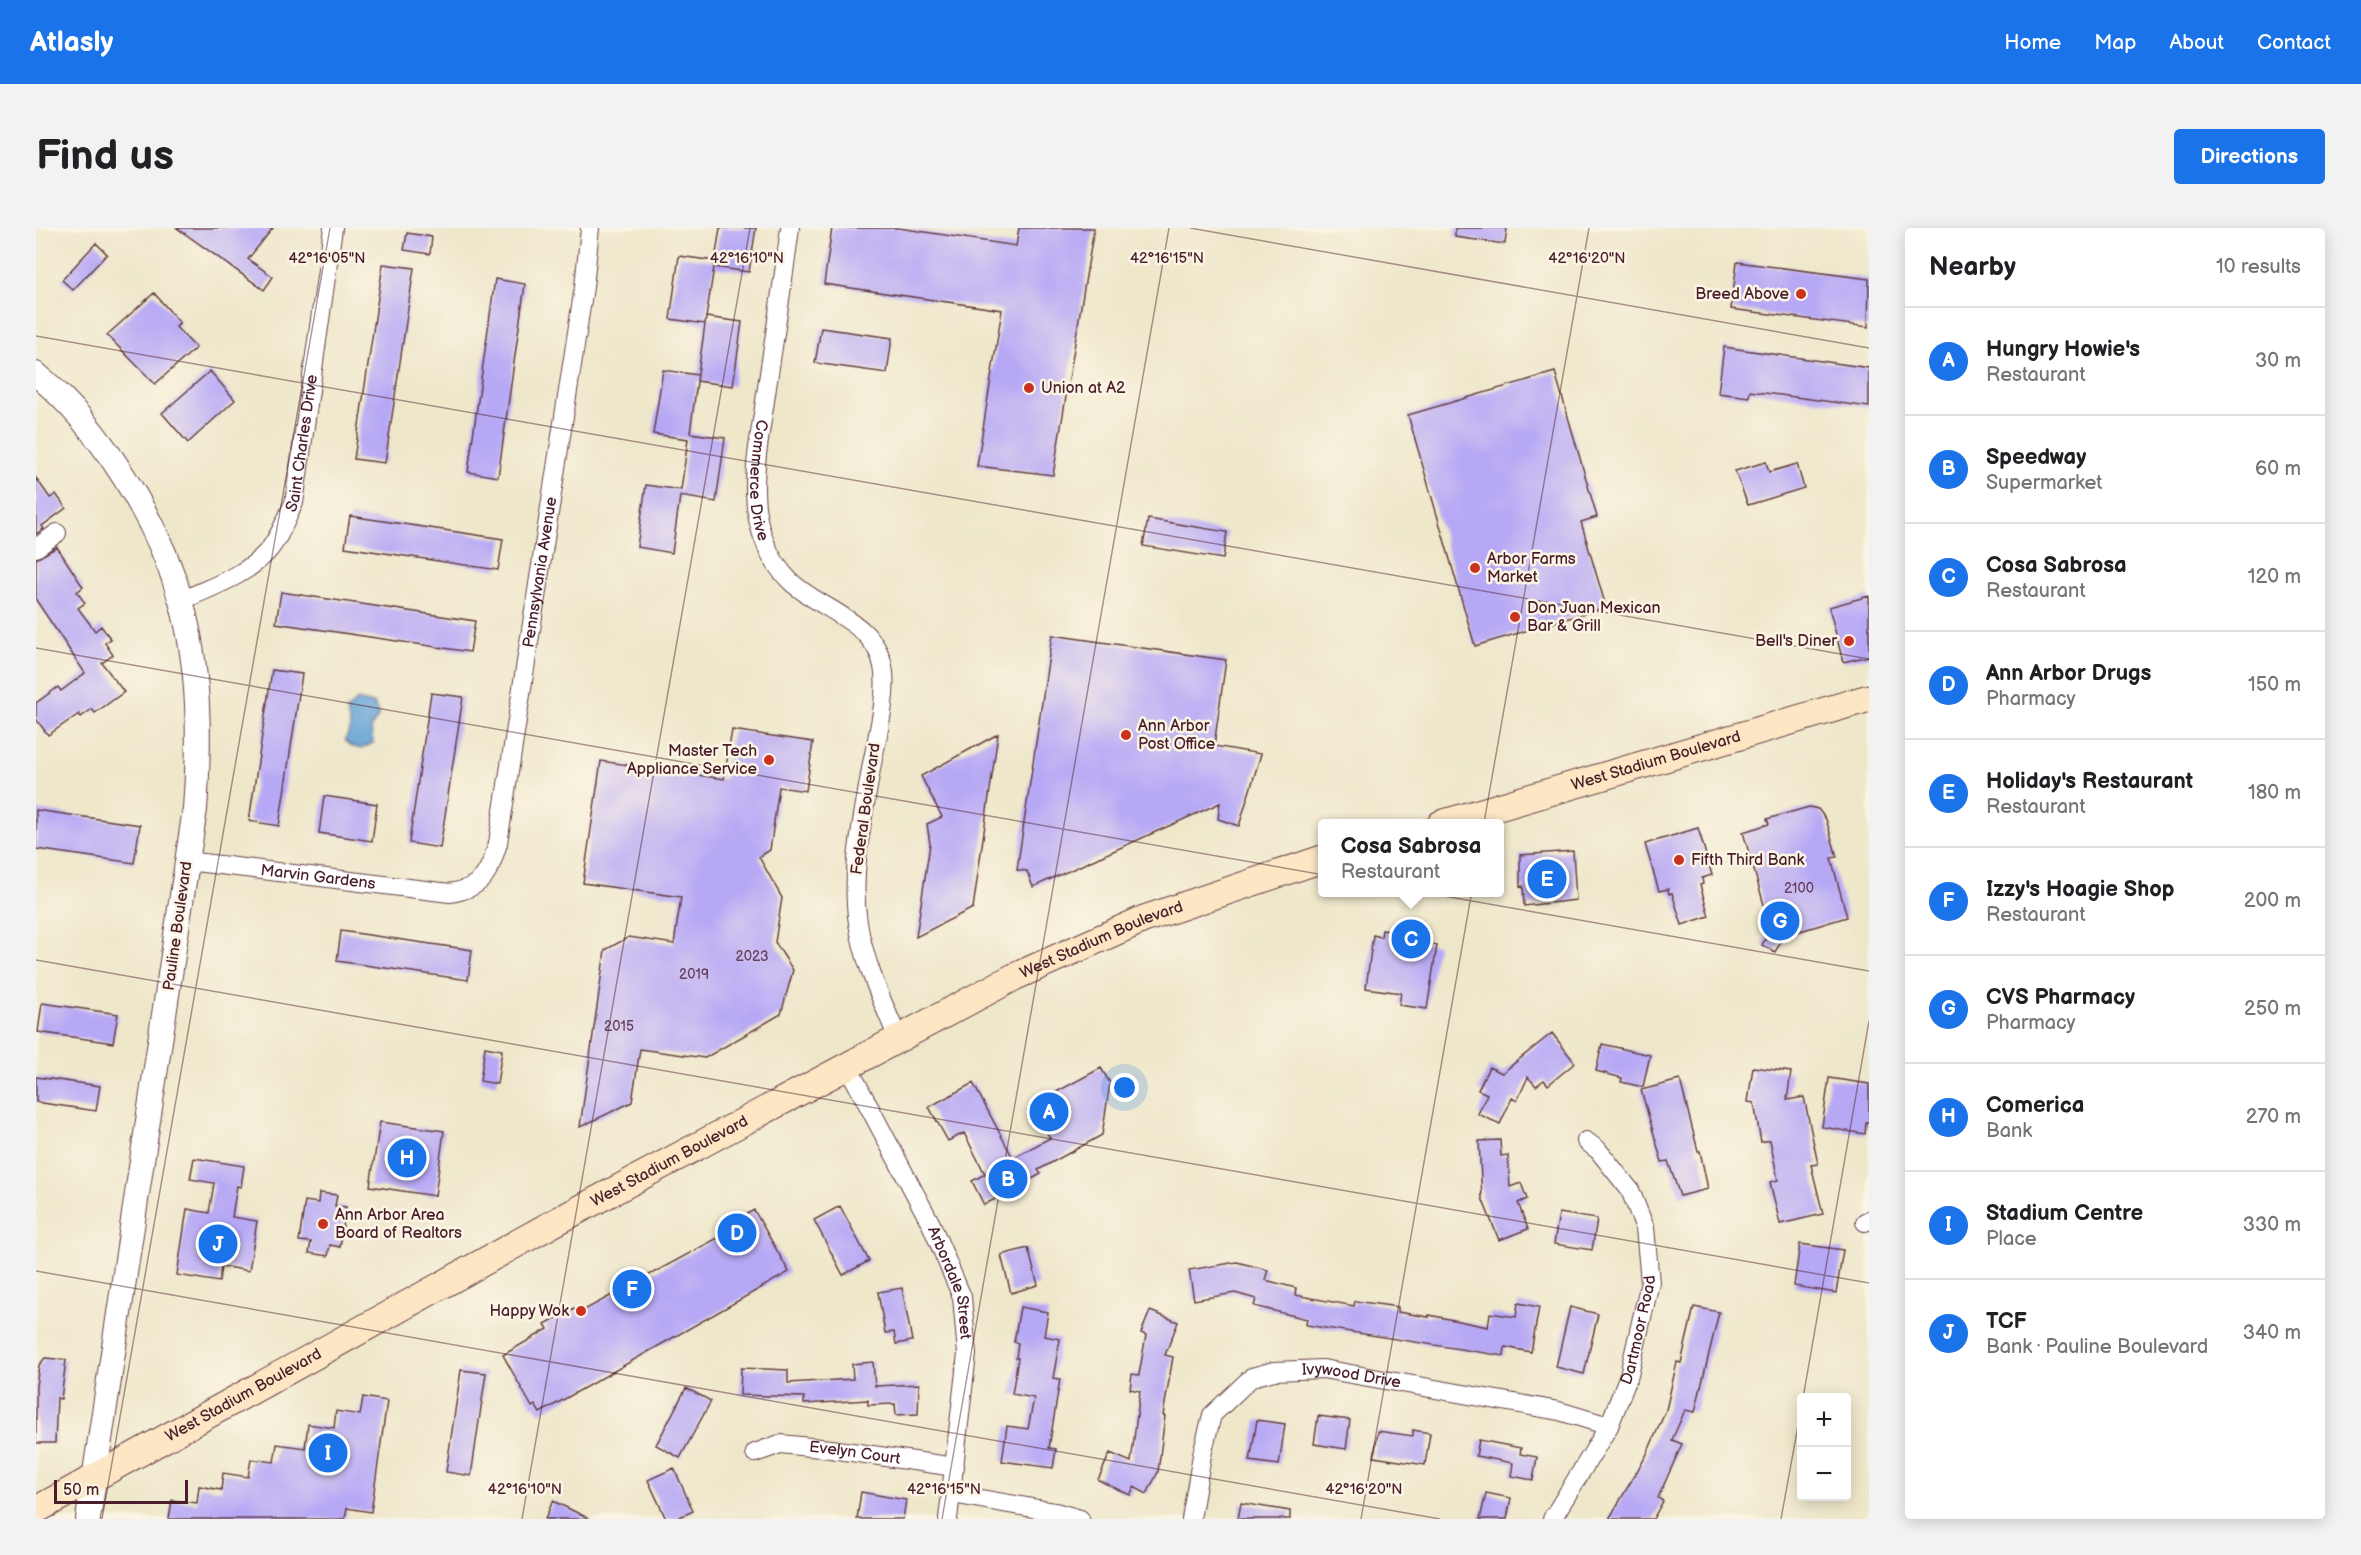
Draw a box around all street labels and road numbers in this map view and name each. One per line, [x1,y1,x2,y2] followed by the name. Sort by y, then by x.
[281,373,322,515] street label: Saint Charles Drive
[745,418,773,544] street label: Commerce Drive
[519,495,561,649] street label: Pennsylvania Avenue
[1569,727,1743,795] street label: West Stadium Boulevard
[847,742,885,876] street label: Federal Boulevard
[160,860,196,992] street label: Pauline Boulevard
[259,861,377,893] street label: Marvin Gardens
[1017,897,1185,983] street label: West Stadium Boulevard
[587,1112,751,1211] street label: West Stadium Boulevard
[924,1223,975,1340] street label: Arbordale Street
[1617,1275,1660,1387] street label: Dartmoor Road
[162,1344,325,1446] street label: West Stadium Boulevard
[1301,1359,1403,1392] street label: Ivywood Drive
[808,1437,902,1468] street label: Evelyn Court

